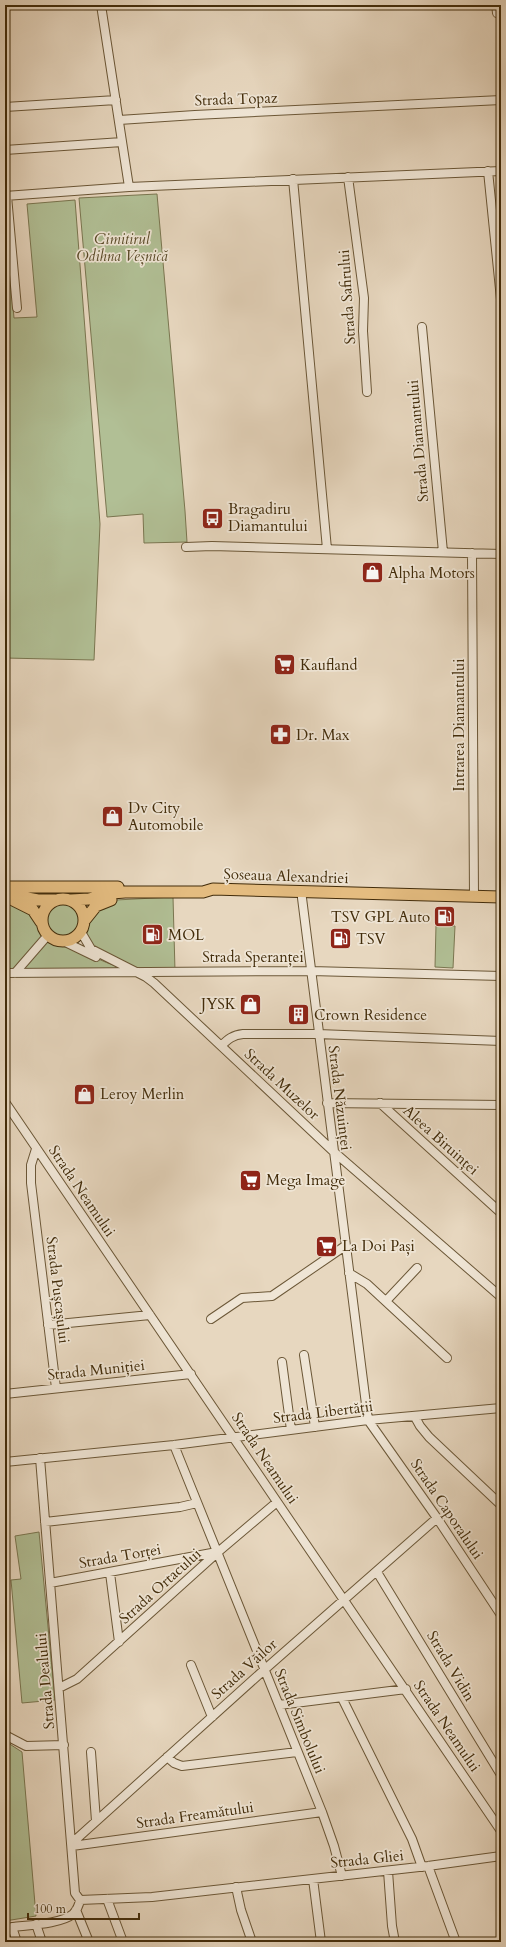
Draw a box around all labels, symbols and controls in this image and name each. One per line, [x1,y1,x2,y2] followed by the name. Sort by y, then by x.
[194,88,278,110] street label: Strada Topaz
[76,229,169,266] park label: Cimitirul Odihna Veșnică
[334,249,360,345] street label: Strada Safirului
[403,379,433,503] street label: Strada Diamantului
[228,499,308,536] place label: Bragadiru Diamantului
[200,505,226,531] bus stop icon: Bragadiru Diamantului
[359,560,385,586] shop icon: Alpha Motors
[388,563,475,583] place label: Alpha Motors
[272,652,298,678] supermarket icon: Kaufland
[300,655,357,675] place label: Kaufland
[449,659,469,791] street label: Intrarea Diamantului
[268,722,294,748] pharmacy icon: Dr. Max
[296,725,350,745] place label: Dr. Max
[128,798,204,835] place label: Dv City Automobile
[99,804,125,830] shop icon: Dv City Automobile
[223,864,349,888] street label: Șoseaua Alexandriei
[432,904,458,930] fuel station icon: TSV GPL Auto
[331,907,430,927] place label: TSV GPL Auto
[139,922,165,948] fuel station icon: MOL
[168,925,205,945] place label: MOL
[328,926,354,952] fuel station icon: TSV
[356,929,386,949] place label: TSV
[202,947,304,967] street label: Strada Speranței
[238,991,264,1017] shop icon: JYSK
[199,994,237,1014] place label: JYSK
[286,1002,312,1028] building icon: Crown Residence
[314,1005,427,1025] place label: Crown Residence
[240,1044,324,1124] street label: Strada Muzelor
[324,1045,356,1151] street label: Strada Năzuinței
[71,1081,97,1107] shop icon: Leroy Merlin
[100,1084,185,1104] place label: Leroy Merlin
[399,1101,483,1179] street label: Aleea Biruinței
[44,1141,120,1241] street label: Strada Neamului
[237,1167,263,1193] supermarket icon: Mega Image
[266,1170,346,1190] place label: Mega Image
[313,1233,339,1259] supermarket icon: La Doi Pași
[42,1235,74,1345] street label: Strada Pușcașului
[342,1236,415,1256] place label: La Doi Pași
[46,1355,146,1385] street label: Strada Muniției
[272,1396,374,1428] street label: Strada Libertății
[227,1408,303,1508] street label: Strada Neamului
[406,1455,488,1563] street label: Strada Caporalului
[77,1539,163,1573] street label: Strada Torței
[115,1544,205,1628] street label: Strada Ortacului
[422,1627,480,1705] street label: Strada Vidin
[31,1632,59,1730] street label: Strada Dealului
[207,1634,281,1704] street label: Strada Văilor
[270,1666,330,1776] street label: Strada Simbolului
[409,1676,485,1776] street label: Strada Neamului
[135,1797,255,1833] street label: Strada Freamătului
[329,1845,405,1873] street label: Strada Gliei
[28,1895,139,1921] scale bar
[34,1901,67,1917] text: 100 m

